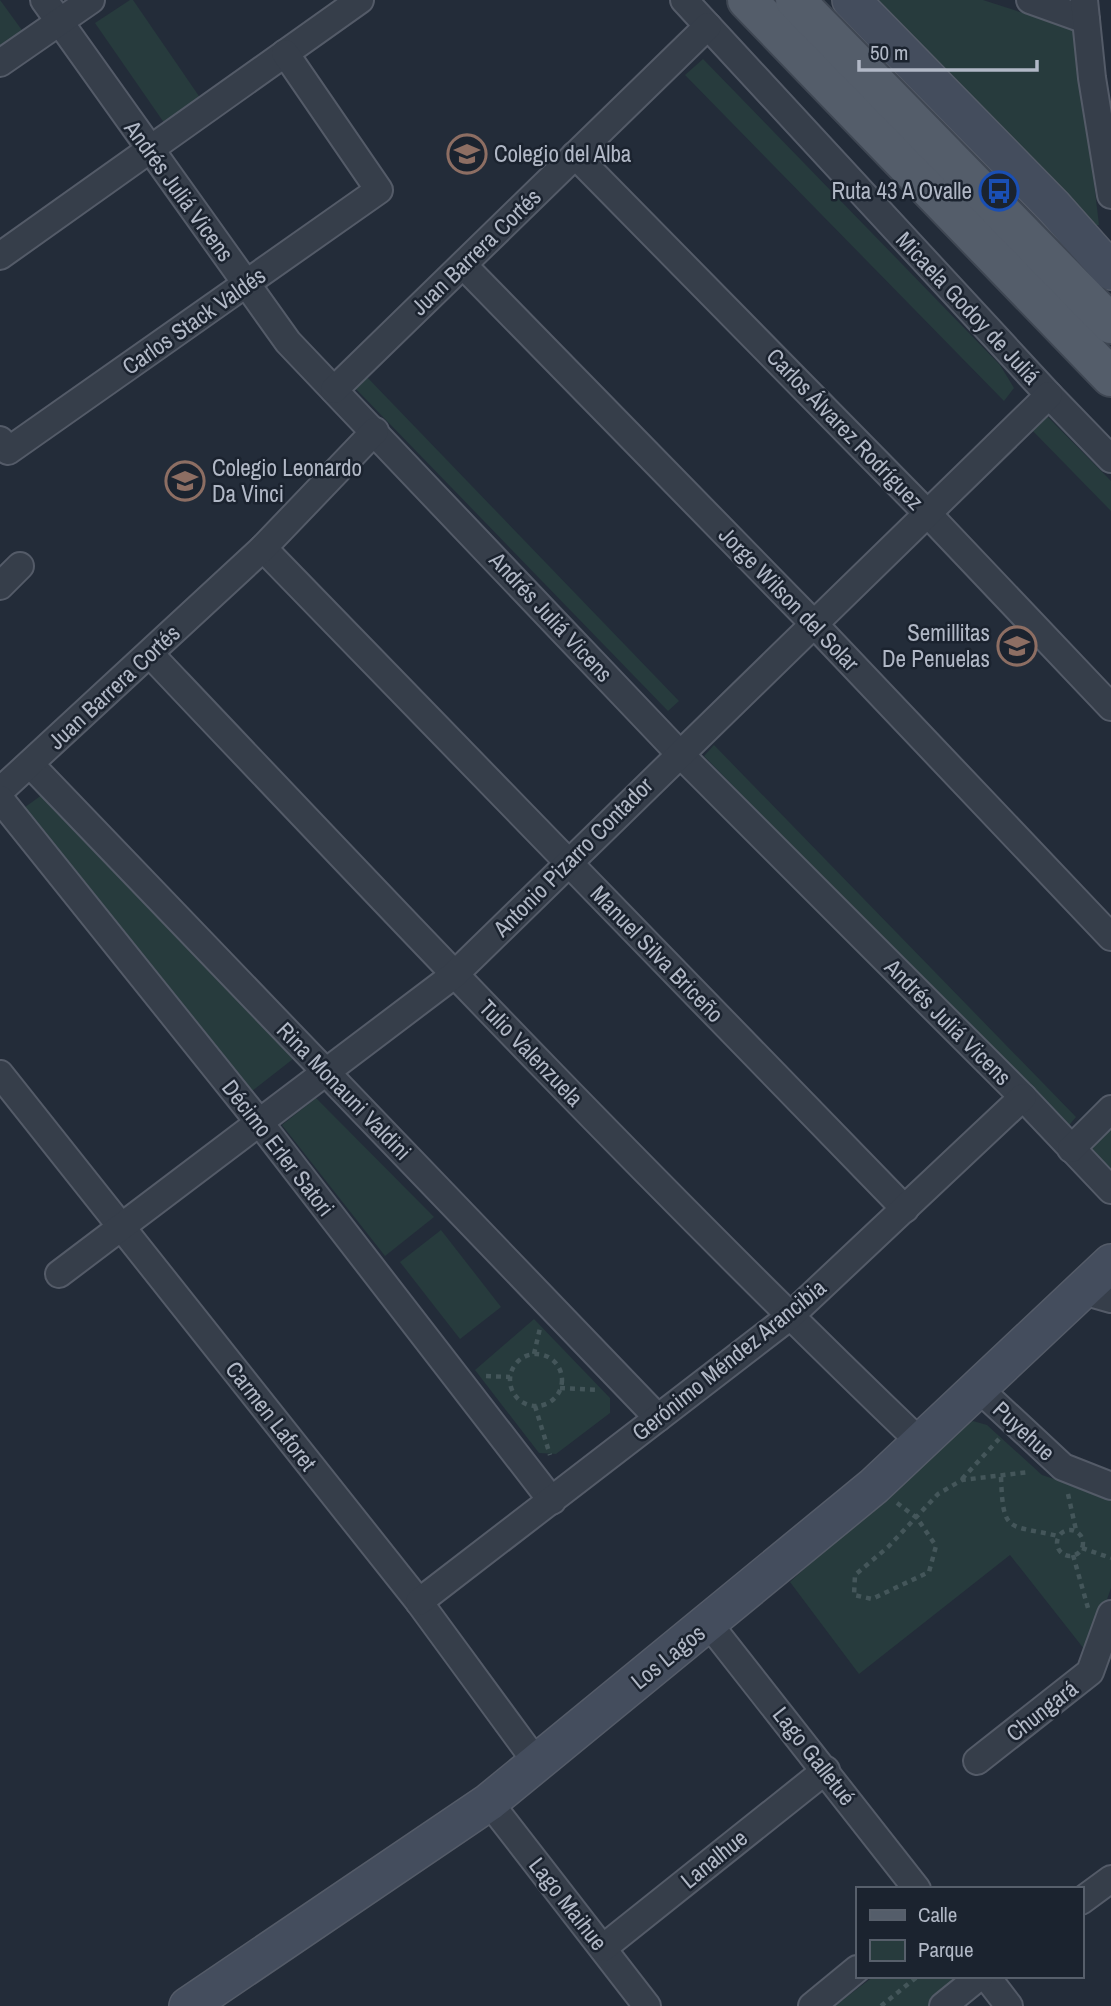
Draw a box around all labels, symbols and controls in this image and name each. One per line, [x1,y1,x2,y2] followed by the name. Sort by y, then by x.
[859,28,1038,72] scale bar
[870,38,908,67] text: 50 m
[117,113,241,268] street label: Andrés Juliá Vicens
[446,133,488,175] school or university icon: Colegio del Alba
[494,138,632,169] place label: Colegio del Alba
[978,170,1020,212] bus stop icon: Ruta 43 A Ovalle
[831,175,972,206] place label: Ruta 43 A Ovalle
[404,182,547,322] street label: Juan Barrera Cortés
[889,225,1048,391] street label: Micaela Godoy de Juliá
[116,260,272,382] street label: Carlos Stack Valdés
[760,341,931,516] street label: Carlos Álvarez Rodríguez
[212,452,362,509] place label: Colegio Leonardo Da Vinci
[164,460,206,502] school or university icon: Colegio Leonardo Da Vinci
[712,520,867,678] street label: Jorge Wilson del Solar
[482,544,620,688] street label: Andrés Juliá Vicens
[41,617,186,756] street label: Juan Barrera Cortés
[882,617,990,674] place label: Semillitas De Penuelas
[996,625,1038,667] school or university icon: Semillitas De Penuelas
[485,770,660,944] street label: Antonio Pizarro Contador
[584,878,731,1029] street label: Manuel Silva Briceño
[877,951,1019,1092] street label: Andrés Juliá Vicens
[472,992,591,1113] street label: Tulio Valenzuela
[270,1015,418,1167] street label: Rina Monauni Valdini
[215,1073,342,1222] street label: Décimo Erler Satori
[625,1271,833,1448] street label: Gerónimo Méndez Arancibia
[219,1355,324,1477] street label: Carmen Laforet
[987,1394,1062,1467] street label: Puyehue
[624,1617,711,1696] street label: Los Lagos
[1000,1673,1084,1748] street label: Chungará
[766,1700,863,1812] street label: Lago Galletué
[674,1822,754,1895] street label: Lanalhue
[522,1851,615,1957] street label: Lago Maihue
[856,1887,1083,1978] legend
[918,1900,957,1929] text: Calle
[918,1935,974,1964] text: Parque

